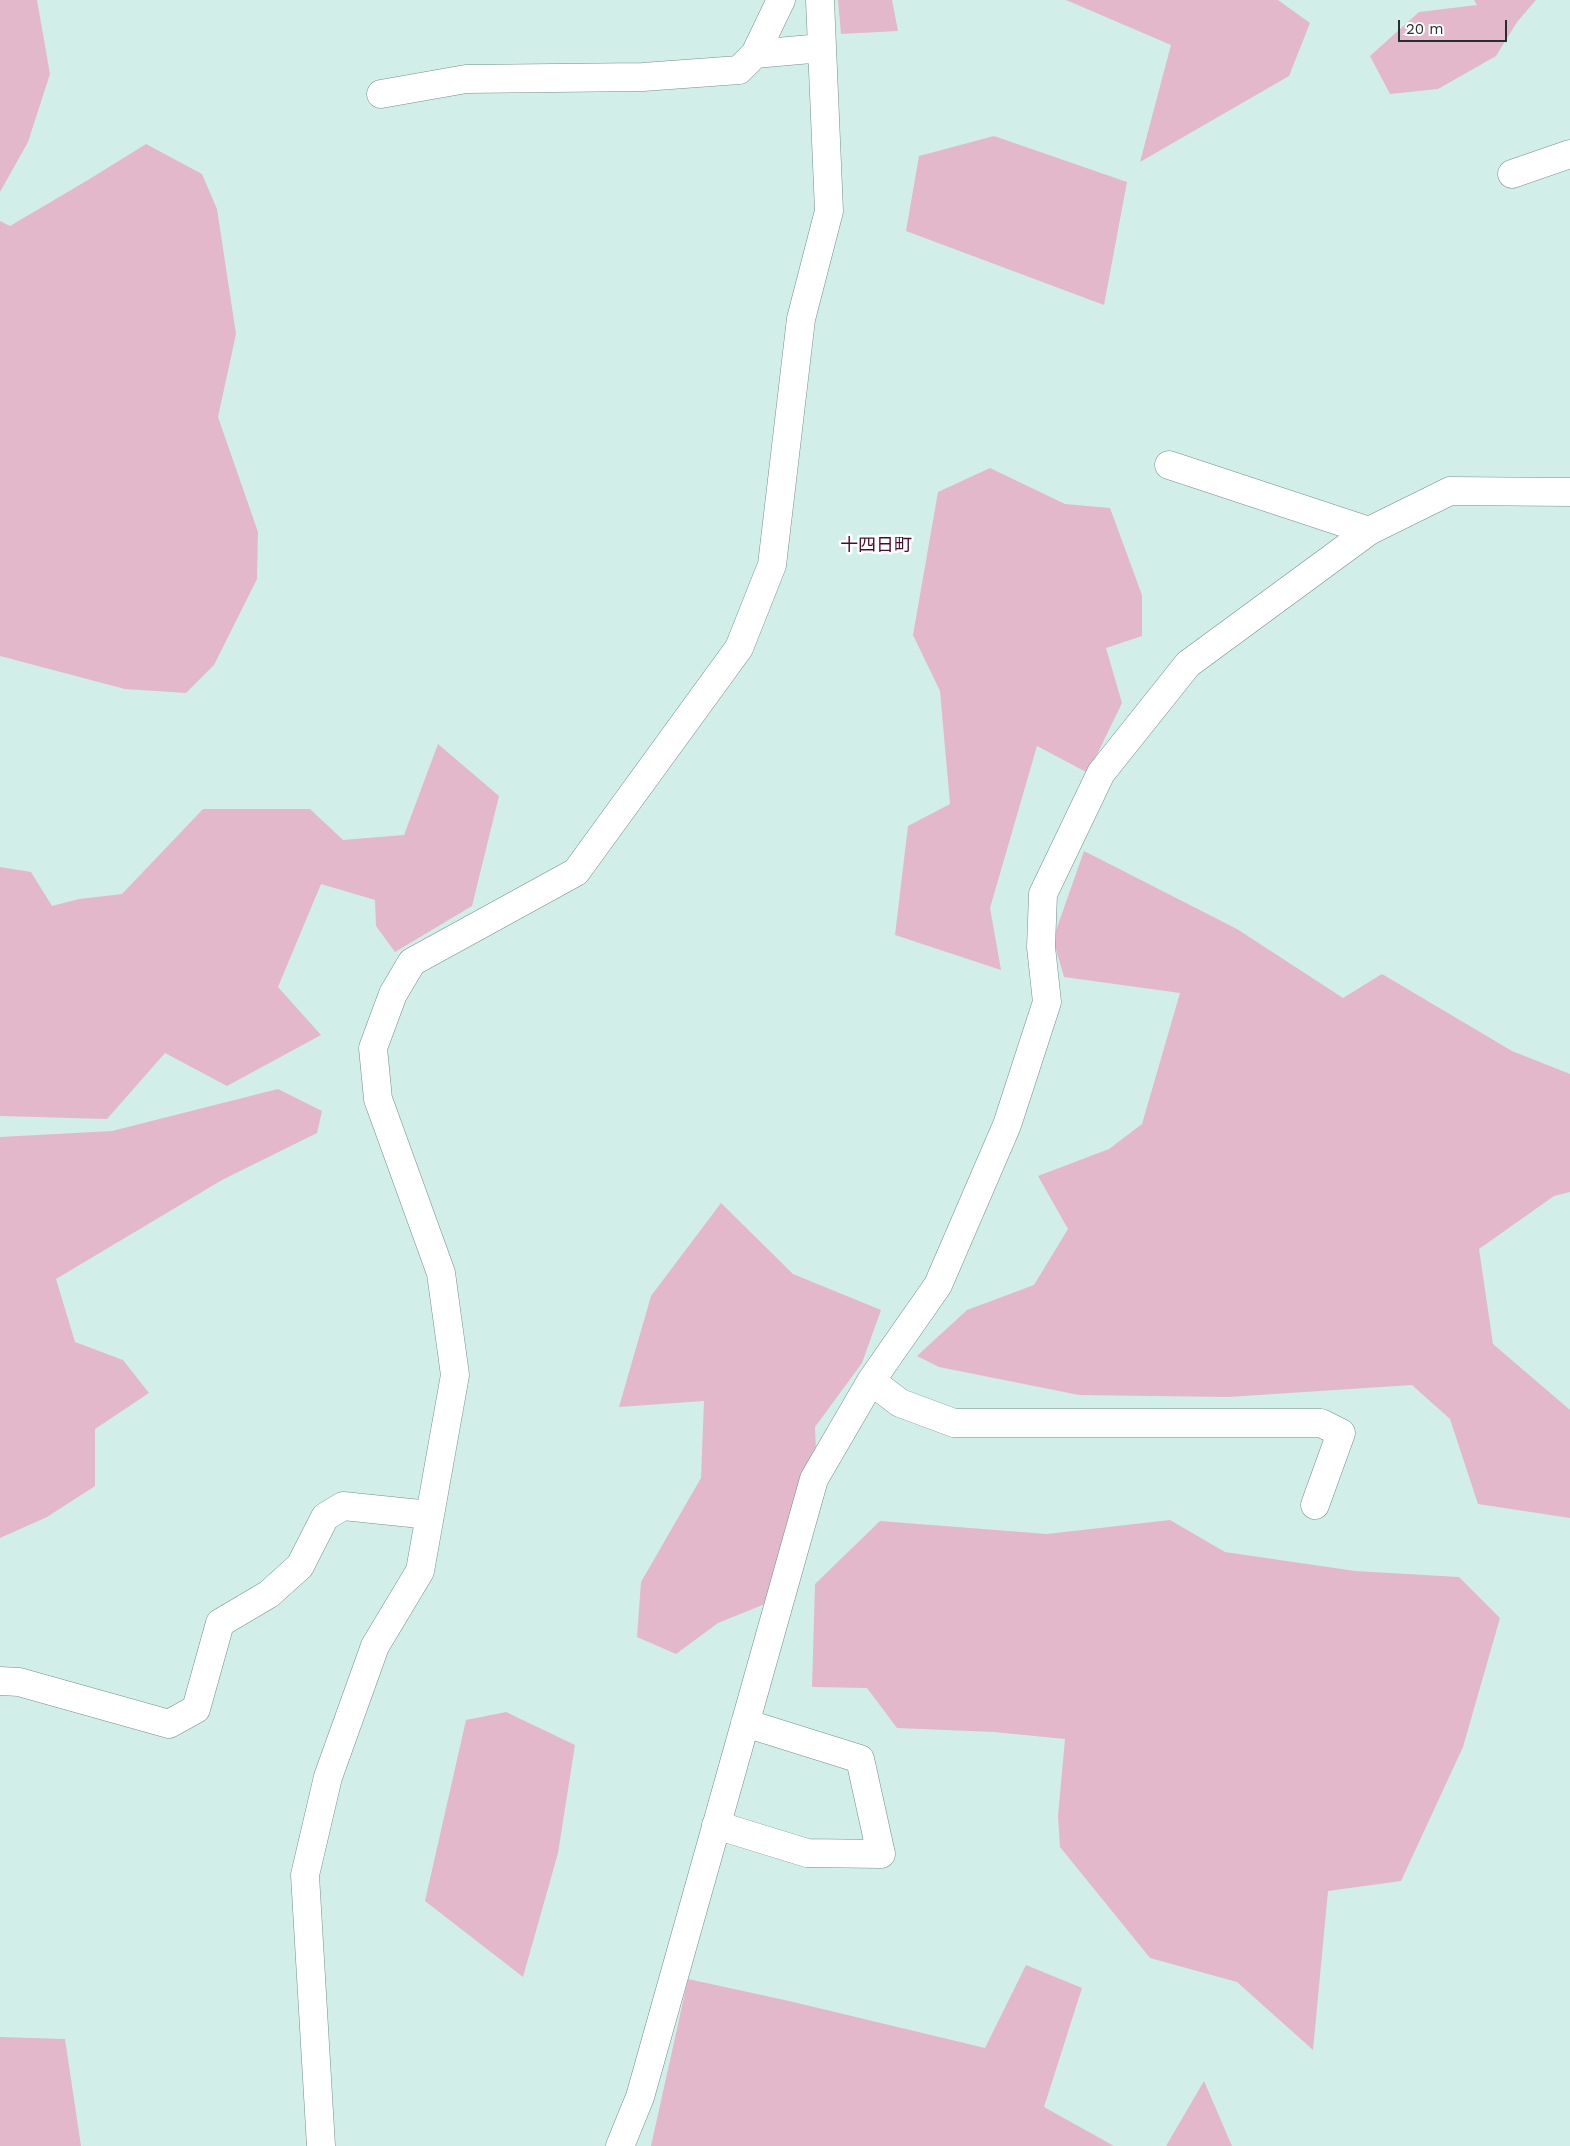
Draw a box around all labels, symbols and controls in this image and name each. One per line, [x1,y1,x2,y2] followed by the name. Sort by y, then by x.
[1400,10,1509,42] scale bar
[1406,20,1444,38] text: 20 m
[840,535,912,557] district label: 十四日町

